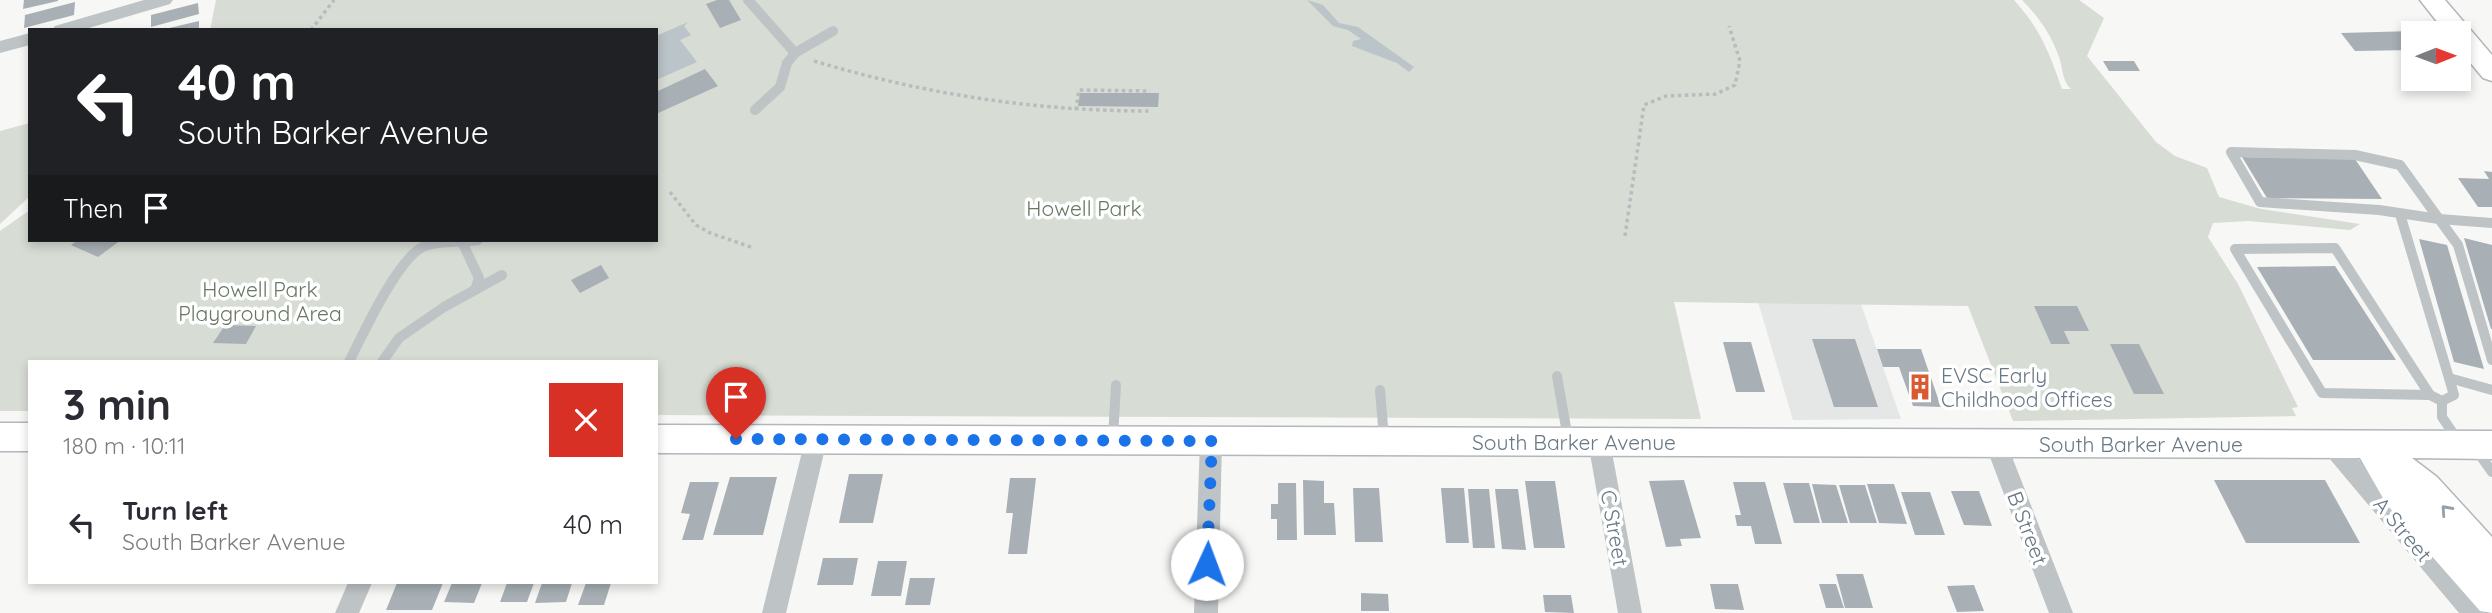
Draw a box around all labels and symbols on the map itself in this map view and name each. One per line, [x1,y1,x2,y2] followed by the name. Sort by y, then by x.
[2401,21,2471,91] north arrow
[1026,195,1142,221] park label: Howell Park
[178,276,342,326] park label: Howell Park Playground Area
[1941,362,2113,412] place label: EVSC Early Childhood Offices
[706,367,766,439] pin
[1905,372,1935,402] building icon: EVSC Early Childhood Offices
[1472,429,1676,455] street label: South Barker Avenue
[2039,431,2243,457] street label: South Barker Avenue
[2002,487,2054,569] street label: B Street
[1596,488,1634,568] street label: C Street
[2368,491,2438,567] street label: A Street
[2442,505,2454,518] one-way arrow
[1170,527,1244,601] position arrow

